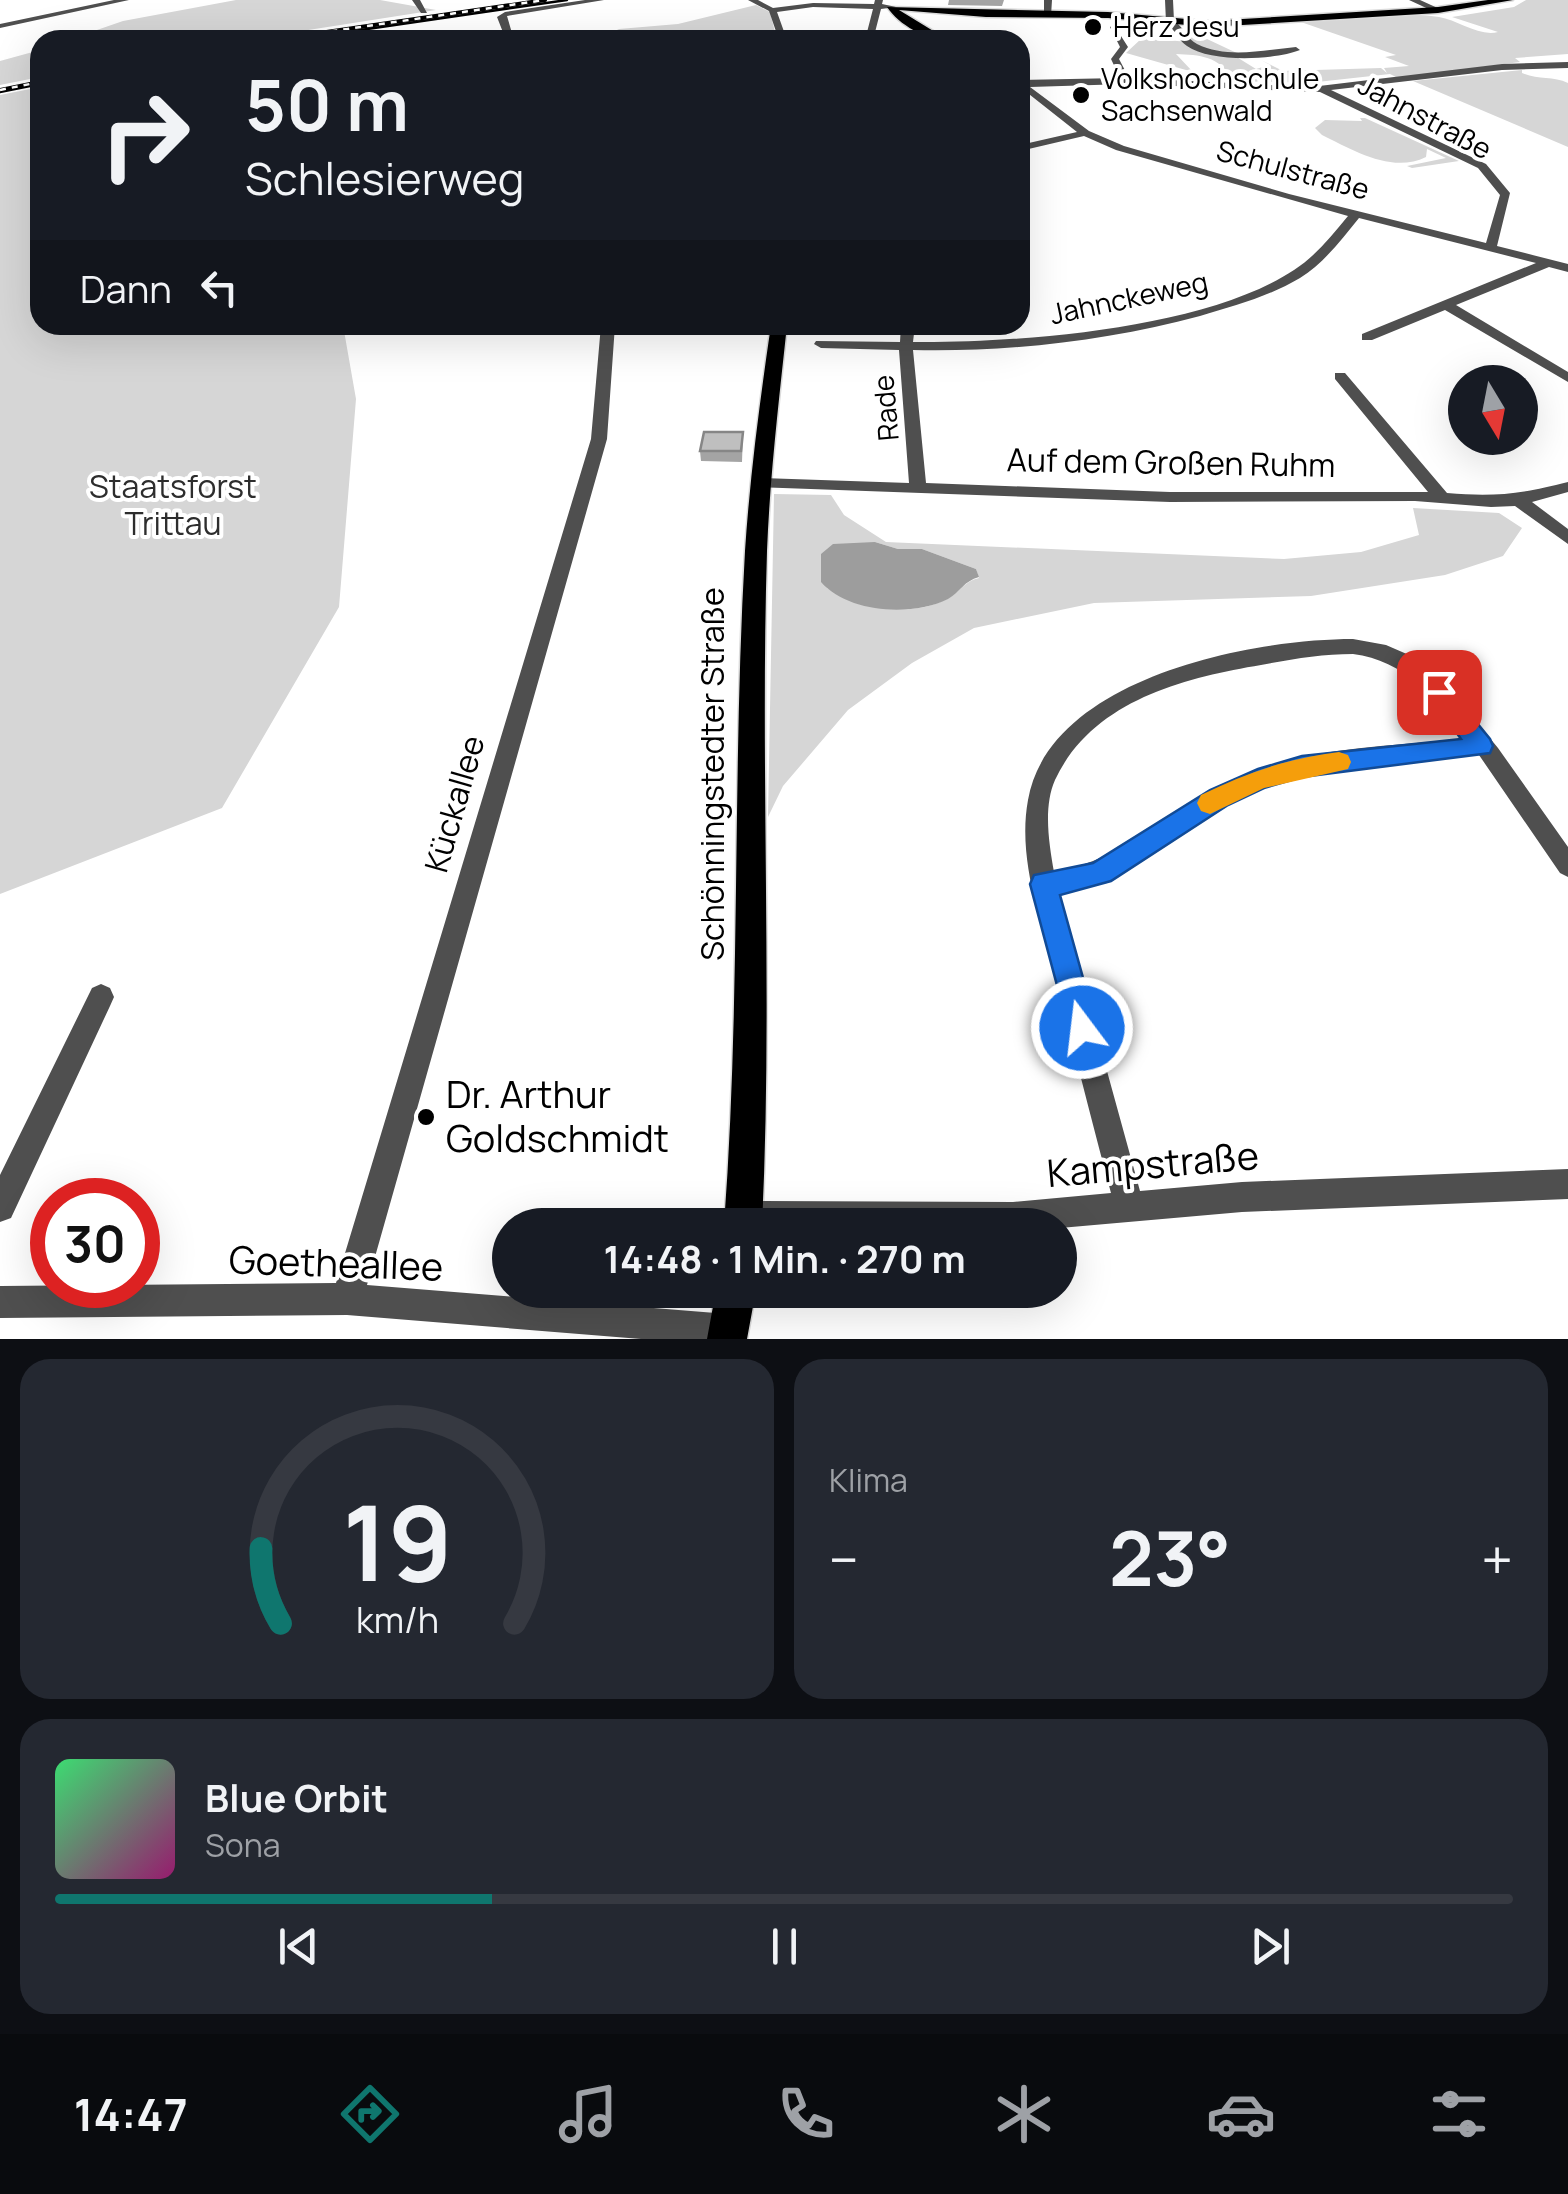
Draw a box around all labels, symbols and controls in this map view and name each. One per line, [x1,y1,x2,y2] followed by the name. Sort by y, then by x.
[1113,7,1240,45] place label: Herz Jesu
[1082,16,1104,38] marker: Herz Jesu
[245,56,409,152] text: 50 m
[1101,59,1319,129] place label: Volkshochschule Sachsenwald
[1352,65,1499,167] street label: Jahnstraße
[80,70,210,200] icon: right
[1070,84,1092,106] marker: Volkshochschule Sachsenwald
[1213,130,1374,208] street label: Schulstraße
[245,147,524,209] text: Schlesierweg
[192,260,247,315] icon: left
[80,262,172,314] text: Dann
[1046,262,1211,332] street label: Jahnckeweg
[1448,365,1538,455] north arrow
[1448,365,1538,455] map controls
[863,373,907,443] street label: Rade
[1006,437,1336,487] street label: Auf dem Großen Ruhm
[89,464,257,545] park label: Staatsforst Trittau
[690,587,734,961] street label: Schönningstedter Straße
[1397,650,1482,735] pin
[1412,665,1467,720] icon: arrive
[414,730,495,877] street label: Kückallee
[1030,976,1134,1080] position arrow
[446,1067,669,1163] place label: Dr. Arthur Goldschmidt
[415,1106,437,1128] marker: Dr. Arthur Goldschmidt
[1045,1128,1261,1198] street label: Kampstraße
[30,1178,160,1308] speed limit sign: 30
[228,1232,444,1292] street label: Goetheallee
[603,1232,966,1284] text: 14:48 · 1 Min. · 270 m
[829,1458,908,1502] text: Klima
[342,1470,452,1612] text: 19
[1109,1506,1231,1609] text: 23°
[829,1521,859,1597] text: −
[1481,1521,1513,1597] text: +
[355,1595,439,1644] text: km/h
[205,1771,388,1823] text: Blue Orbit
[205,1823,280,1867] text: Sona
[271,1919,326,1974] icon: previous
[757,1919,812,1974] icon: pause
[1243,1919,1298,1974] icon: next
[335,2079,405,2149] icon: directions
[553,2079,623,2149] icon: music
[771,2079,841,2149] icon: phone
[989,2079,1059,2149] icon: climate
[1206,2079,1276,2149] icon: car
[1424,2079,1494,2149] icon: filters
[74,2083,188,2145] text: 14:47

